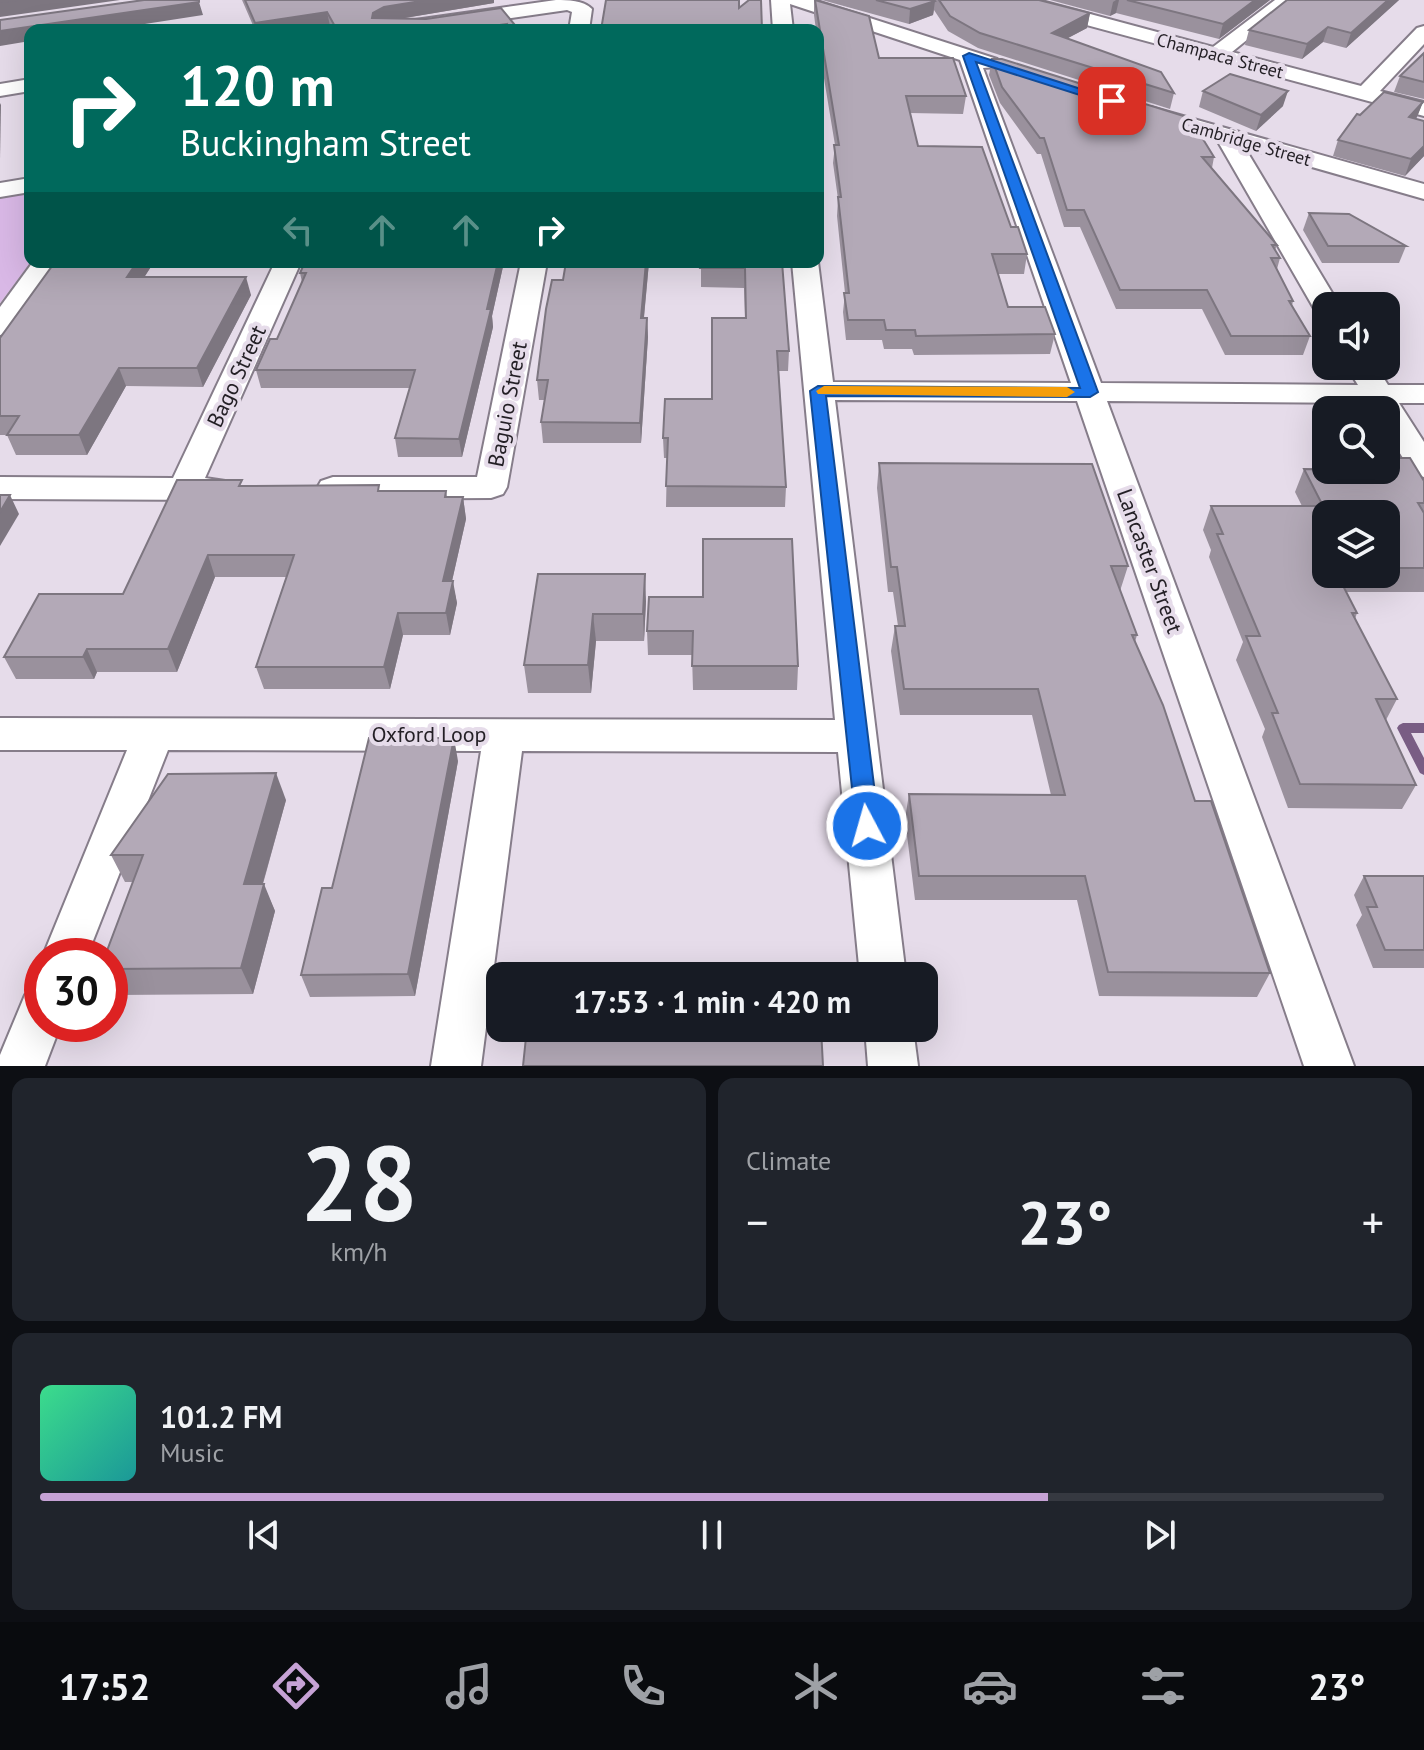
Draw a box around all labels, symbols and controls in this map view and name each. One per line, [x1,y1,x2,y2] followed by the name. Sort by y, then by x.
[1154,28,1286,83] street label: Champaca Street
[180,49,335,121] text: 120 m
[48,56,152,160] icon: right
[1078,67,1146,135] pin
[1090,79,1134,123] icon: arrive
[1179,112,1313,171] street label: Cambridge Street
[180,119,471,166] text: Buckingham Street
[276,208,320,252] icon: left
[360,208,404,252] icon: ahead
[444,208,488,252] icon: ahead
[528,208,572,252] icon: right
[1312,292,1400,588] map controls
[1312,292,1400,380] button: sound
[200,320,272,432] street label: Bago Street
[481,338,533,469] street label: Baguio Street
[1312,396,1400,484] button: search
[1111,485,1189,638] street label: Lancaster Street
[1312,500,1400,588] button: layers
[371,720,487,748] street label: Oxford Loop
[825,784,909,868] position arrow
[24,938,128,1042] speed limit sign: 30
[573,982,851,1021] text: 17:53 · 1 min · 420 m
[300,1115,418,1250] text: 28
[746,1144,831,1177] text: Climate
[1018,1183,1112,1261] text: 23°
[746,1193,768,1250] text: −
[1362,1193,1384,1250] text: +
[331,1235,388,1268] text: km/h
[160,1397,282,1436] text: 101.2 FM
[160,1436,224,1469] text: Music
[242,1513,286,1557] icon: previous
[690,1513,734,1557] icon: pause
[1138,1513,1182,1557] icon: next
[268,1658,324,1714] icon: directions
[441,1658,497,1714] icon: music
[615,1658,671,1714] icon: phone
[788,1658,844,1714] icon: climate
[962,1658,1018,1714] icon: car
[1135,1658,1191,1714] icon: filters
[59,1663,150,1710] text: 17:52
[1309,1663,1365,1710] text: 23°

